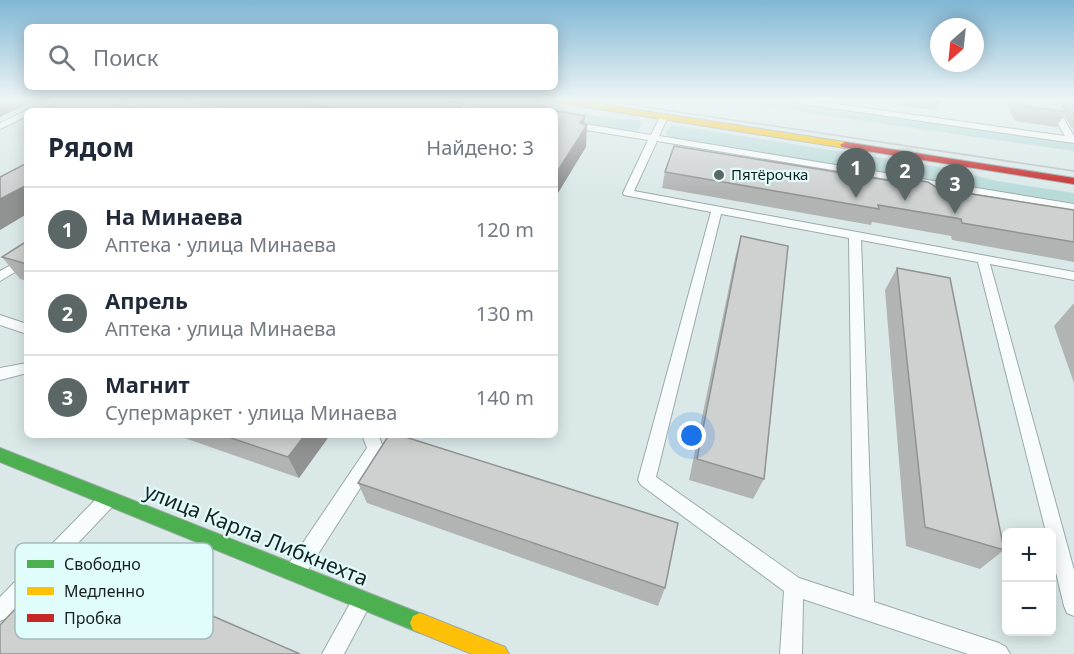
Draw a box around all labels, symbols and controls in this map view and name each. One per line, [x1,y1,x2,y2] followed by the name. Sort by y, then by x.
[930,18,984,72] north arrow
[24,24,558,90] search box
[45,41,78,74] icon: search
[93,42,158,72] text: Поиск
[48,129,134,165] text: Рядом
[426,134,534,161] text: Найдено: 3
[836,148,876,198] pin: 1
[886,152,924,201] pin: 2
[731,164,808,184] place label: Пятёрочка
[936,164,974,214] pin: 3
[712,168,726,182] marker: Пятёрочка
[105,201,243,231] text: На Минаева
[62,216,73,243] text: 1
[476,216,534,243] text: 120 m
[105,231,336,258] text: Аптека · улица Минаева
[105,285,188,315] text: Апрель
[62,300,73,327] text: 2
[476,300,534,327] text: 130 m
[105,315,336,342] text: Аптека · улица Минаева
[105,369,190,399] text: Магнит
[62,384,73,411] text: 3
[476,384,534,411] text: 140 m
[105,399,397,426] text: Супермаркет · улица Минаева
[677,421,706,450] your location
[140,476,373,592] street label: улица Карла Либкнехта
[1002,528,1056,636] map controls
[1002,528,1056,582] button: +
[15,543,213,639] legend
[64,553,141,575] text: Свободно
[64,580,145,602] text: Медленно
[1002,582,1056,636] button: −
[64,607,122,629] text: Пробка

